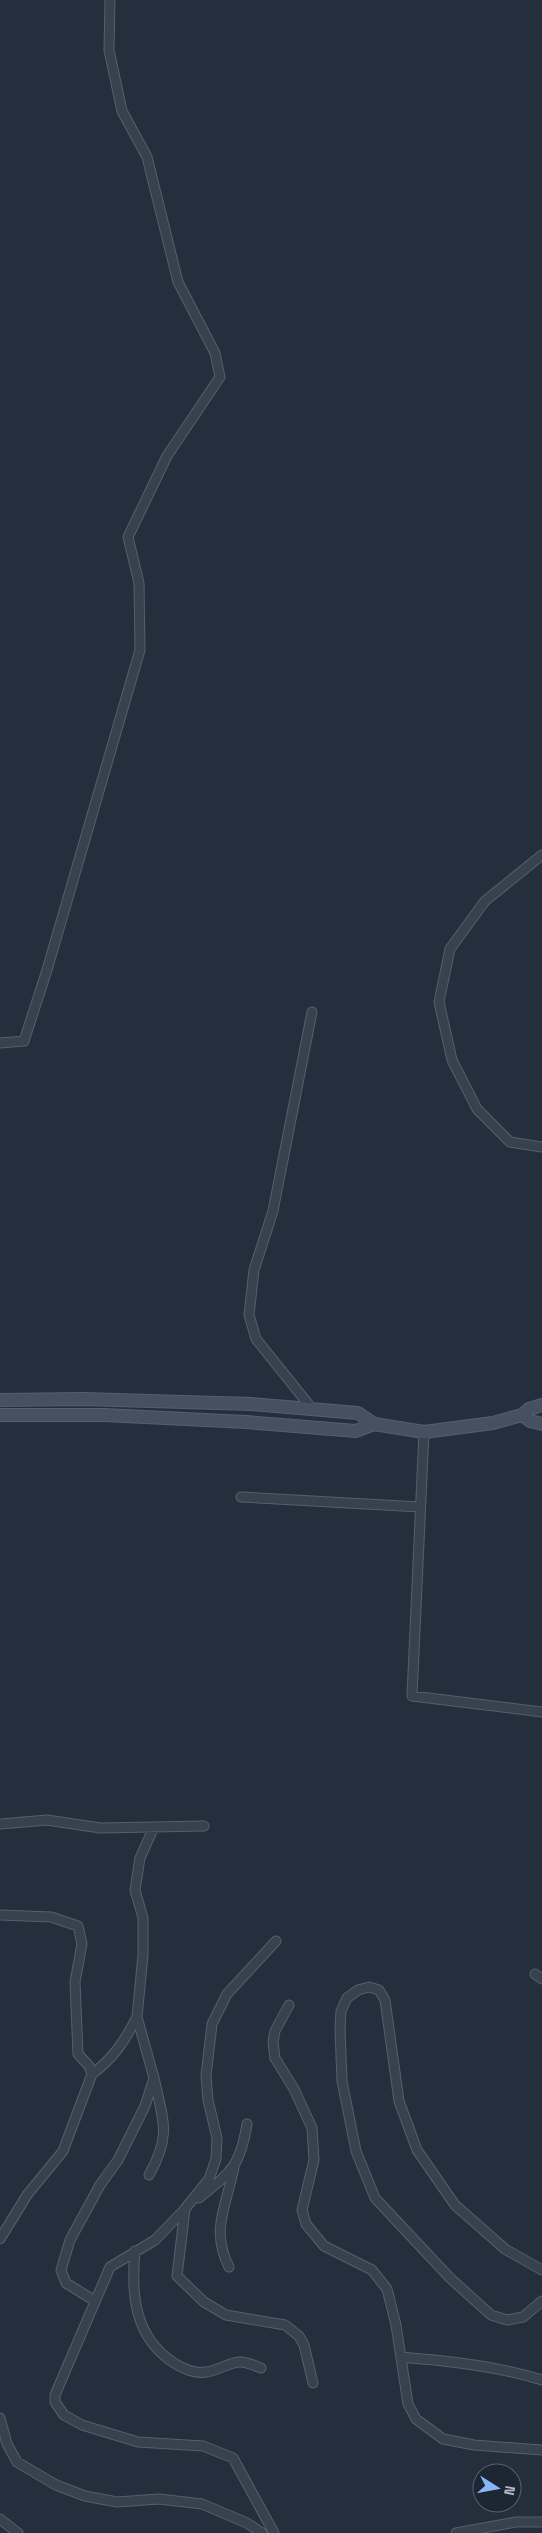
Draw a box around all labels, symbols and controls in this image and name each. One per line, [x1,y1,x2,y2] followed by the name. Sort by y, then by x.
[472,2463,522,2513] north arrow
[500,2484,519,2497] text: N

